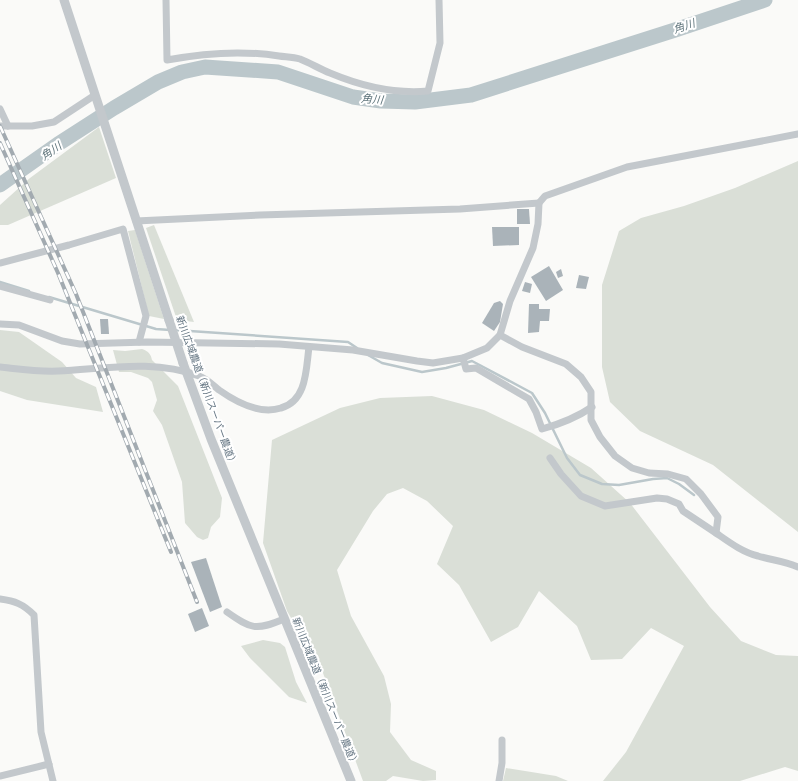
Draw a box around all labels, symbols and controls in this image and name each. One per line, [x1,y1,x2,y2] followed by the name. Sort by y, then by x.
[671,16,698,36] water label: 角川
[360,91,385,107] water label: 角川
[38,138,65,163] water label: 角川
[173,314,240,469] street label: 新川広域農道（新川スーパー農道）
[290,616,362,769] street label: 新川広域農道（新川スーパー農道）

